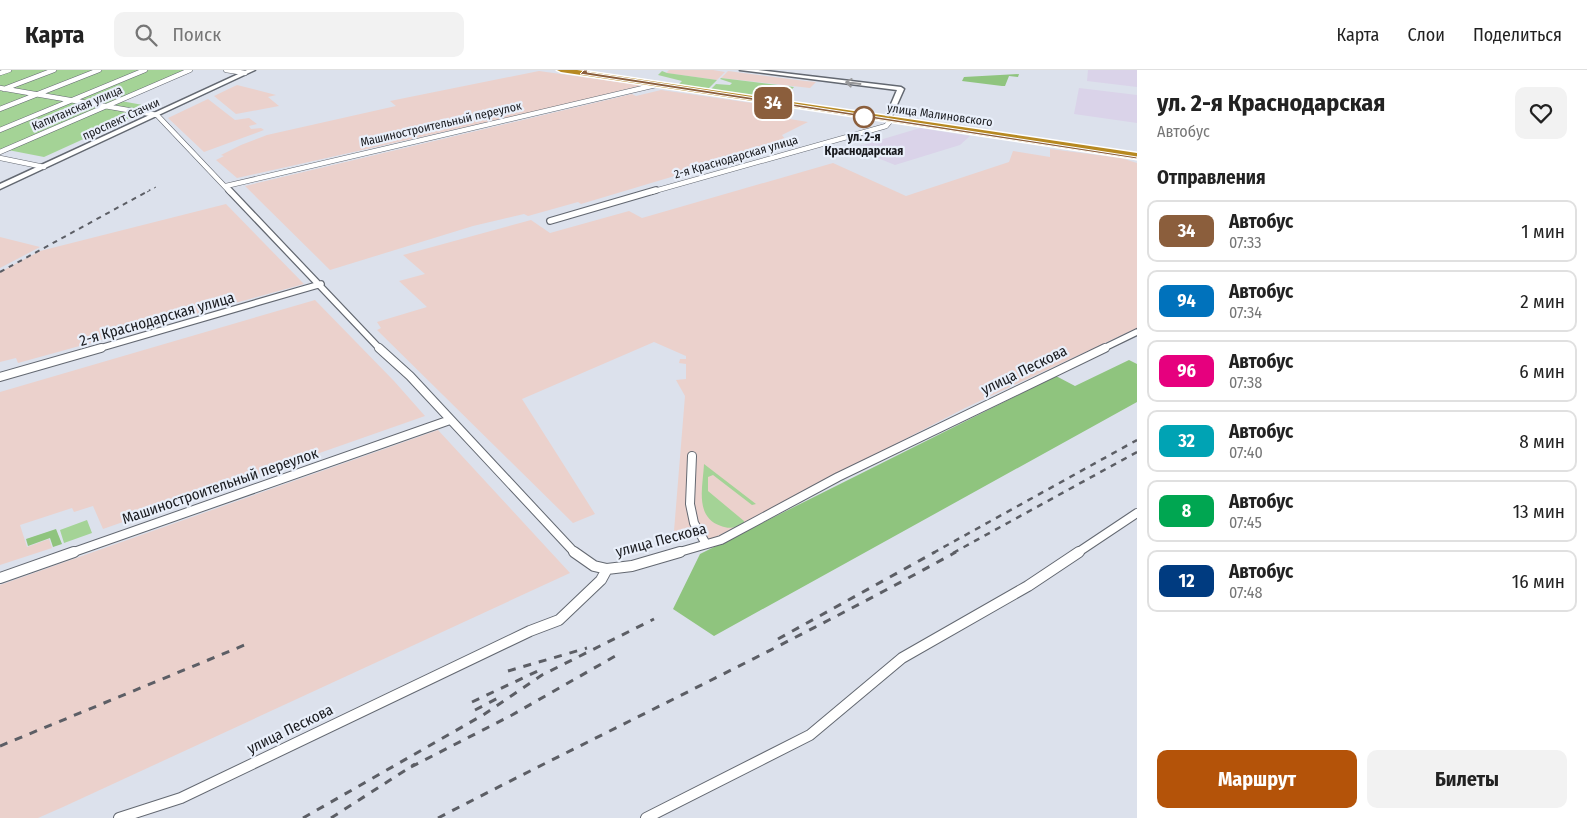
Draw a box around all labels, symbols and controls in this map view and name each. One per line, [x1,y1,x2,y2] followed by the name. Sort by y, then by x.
[114,12,464,57] search box
[25,21,84,49] text: Карта
[132,21,160,49] icon: search
[172,23,221,46] text: Поиск
[1336,24,1379,46] text: Карта
[1407,24,1445,46] text: Слои
[1473,24,1562,46] text: Поделиться
[845,78,861,88] one-way arrow
[30,83,124,133] street label: Капитанская улица
[750,87,796,119] line badge: 34
[1515,87,1567,139] button: heart
[1157,89,1385,117] text: ул. 2-я Краснодарская
[764,92,782,114] text: 34
[80,95,162,143] street label: проспект Стачки
[359,99,523,149] street label: Машиностроительный переулок
[886,101,994,129] street label: улица Малиновского
[853,106,875,128] marker: ул. 2-я Краснодарская
[1157,122,1210,141] text: Автобус
[825,130,903,158] place label: ул. 2-я Краснодарская
[672,133,800,181] street label: 2-я Краснодарская улица
[1157,166,1266,189] text: Отправления
[1229,210,1293,233] text: Автобус
[1178,220,1195,242] text: 34
[1521,220,1565,243] text: 1 мин
[1229,233,1262,252] text: 07:33
[1229,280,1293,303] text: Автобус
[77,288,237,350] street label: 2-я Краснодарская улица
[1177,290,1196,312] text: 94
[1520,290,1565,313] text: 2 мин
[1229,303,1262,322] text: 07:34
[978,341,1070,399] street label: улица Пескова
[1229,350,1293,373] text: Автобус
[1177,360,1196,382] text: 96
[1519,360,1565,383] text: 6 мин
[1229,373,1262,392] text: 07:38
[1229,420,1293,443] text: Автобус
[1178,430,1195,452] text: 32
[1519,430,1565,453] text: 8 мин
[1229,443,1263,462] text: 07:40
[120,444,320,528] street label: Машиностроительный переулок
[1229,490,1293,513] text: Автобус
[1182,500,1191,522] text: 8
[1513,500,1565,523] text: 13 мин
[1229,513,1262,532] text: 07:45
[614,519,708,561] street label: улица Пескова
[1229,560,1293,583] text: Автобус
[1179,570,1194,592] text: 12
[1512,570,1565,593] text: 16 мин
[1229,583,1263,602] text: 07:48
[244,700,336,758] street label: улица Пескова
[1157,750,1357,808] button: Маршрут
[1367,750,1567,808] button: Билеты

